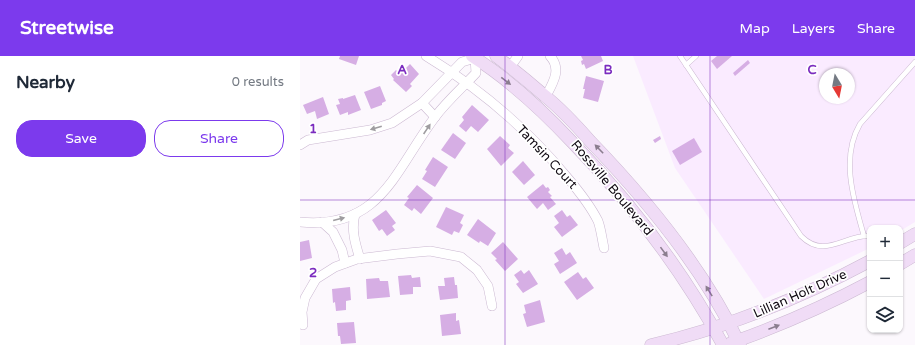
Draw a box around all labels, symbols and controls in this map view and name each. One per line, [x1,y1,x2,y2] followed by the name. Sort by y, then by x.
[20,17,114,39] text: Streetwise
[740,20,770,37] text: Map
[792,20,835,37] text: Layers
[857,20,895,37] text: Share
[397,62,407,78] text: A
[603,62,613,78] text: B
[807,62,817,78] text: C
[819,68,855,104] north arrow
[16,72,75,93] text: Nearby
[232,74,284,90] text: 0 results
[501,77,512,85] one-way arrow
[16,120,146,157] button: Save
[154,120,284,157] button: Share
[309,121,317,137] text: 1
[513,122,581,192] street label: Tamsin Court
[423,124,431,135] one-way arrow
[369,125,381,131] one-way arrow
[568,137,656,239] street label: Rossville Boulevard
[594,144,604,154] one-way arrow
[333,216,345,222] one-way arrow
[867,225,903,333] map controls
[867,225,903,261] button: +
[660,246,668,257] one-way arrow
[867,261,903,297] button: −
[309,265,317,281] text: 2
[751,266,849,322] street label: Lillian Holt Drive
[705,286,713,296] one-way arrow
[867,297,903,333] button: layers
[769,324,781,330] one-way arrow

